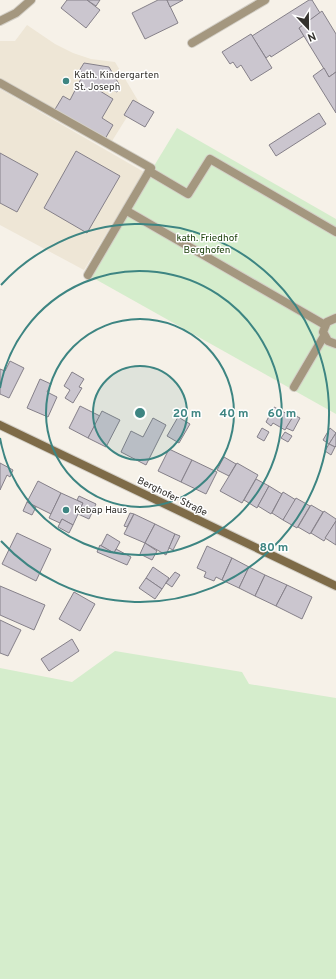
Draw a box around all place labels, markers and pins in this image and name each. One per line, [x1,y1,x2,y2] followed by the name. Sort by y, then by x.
[74,69,159,94] place label: Kath. Kindergarten St. Joseph
[61,76,71,86] marker: Kath. Kindergarten St. Joseph
[133,406,147,420] centre of rings
[74,504,127,517] place label: Kebap Haus
[61,505,71,515] marker: Kebap Haus

